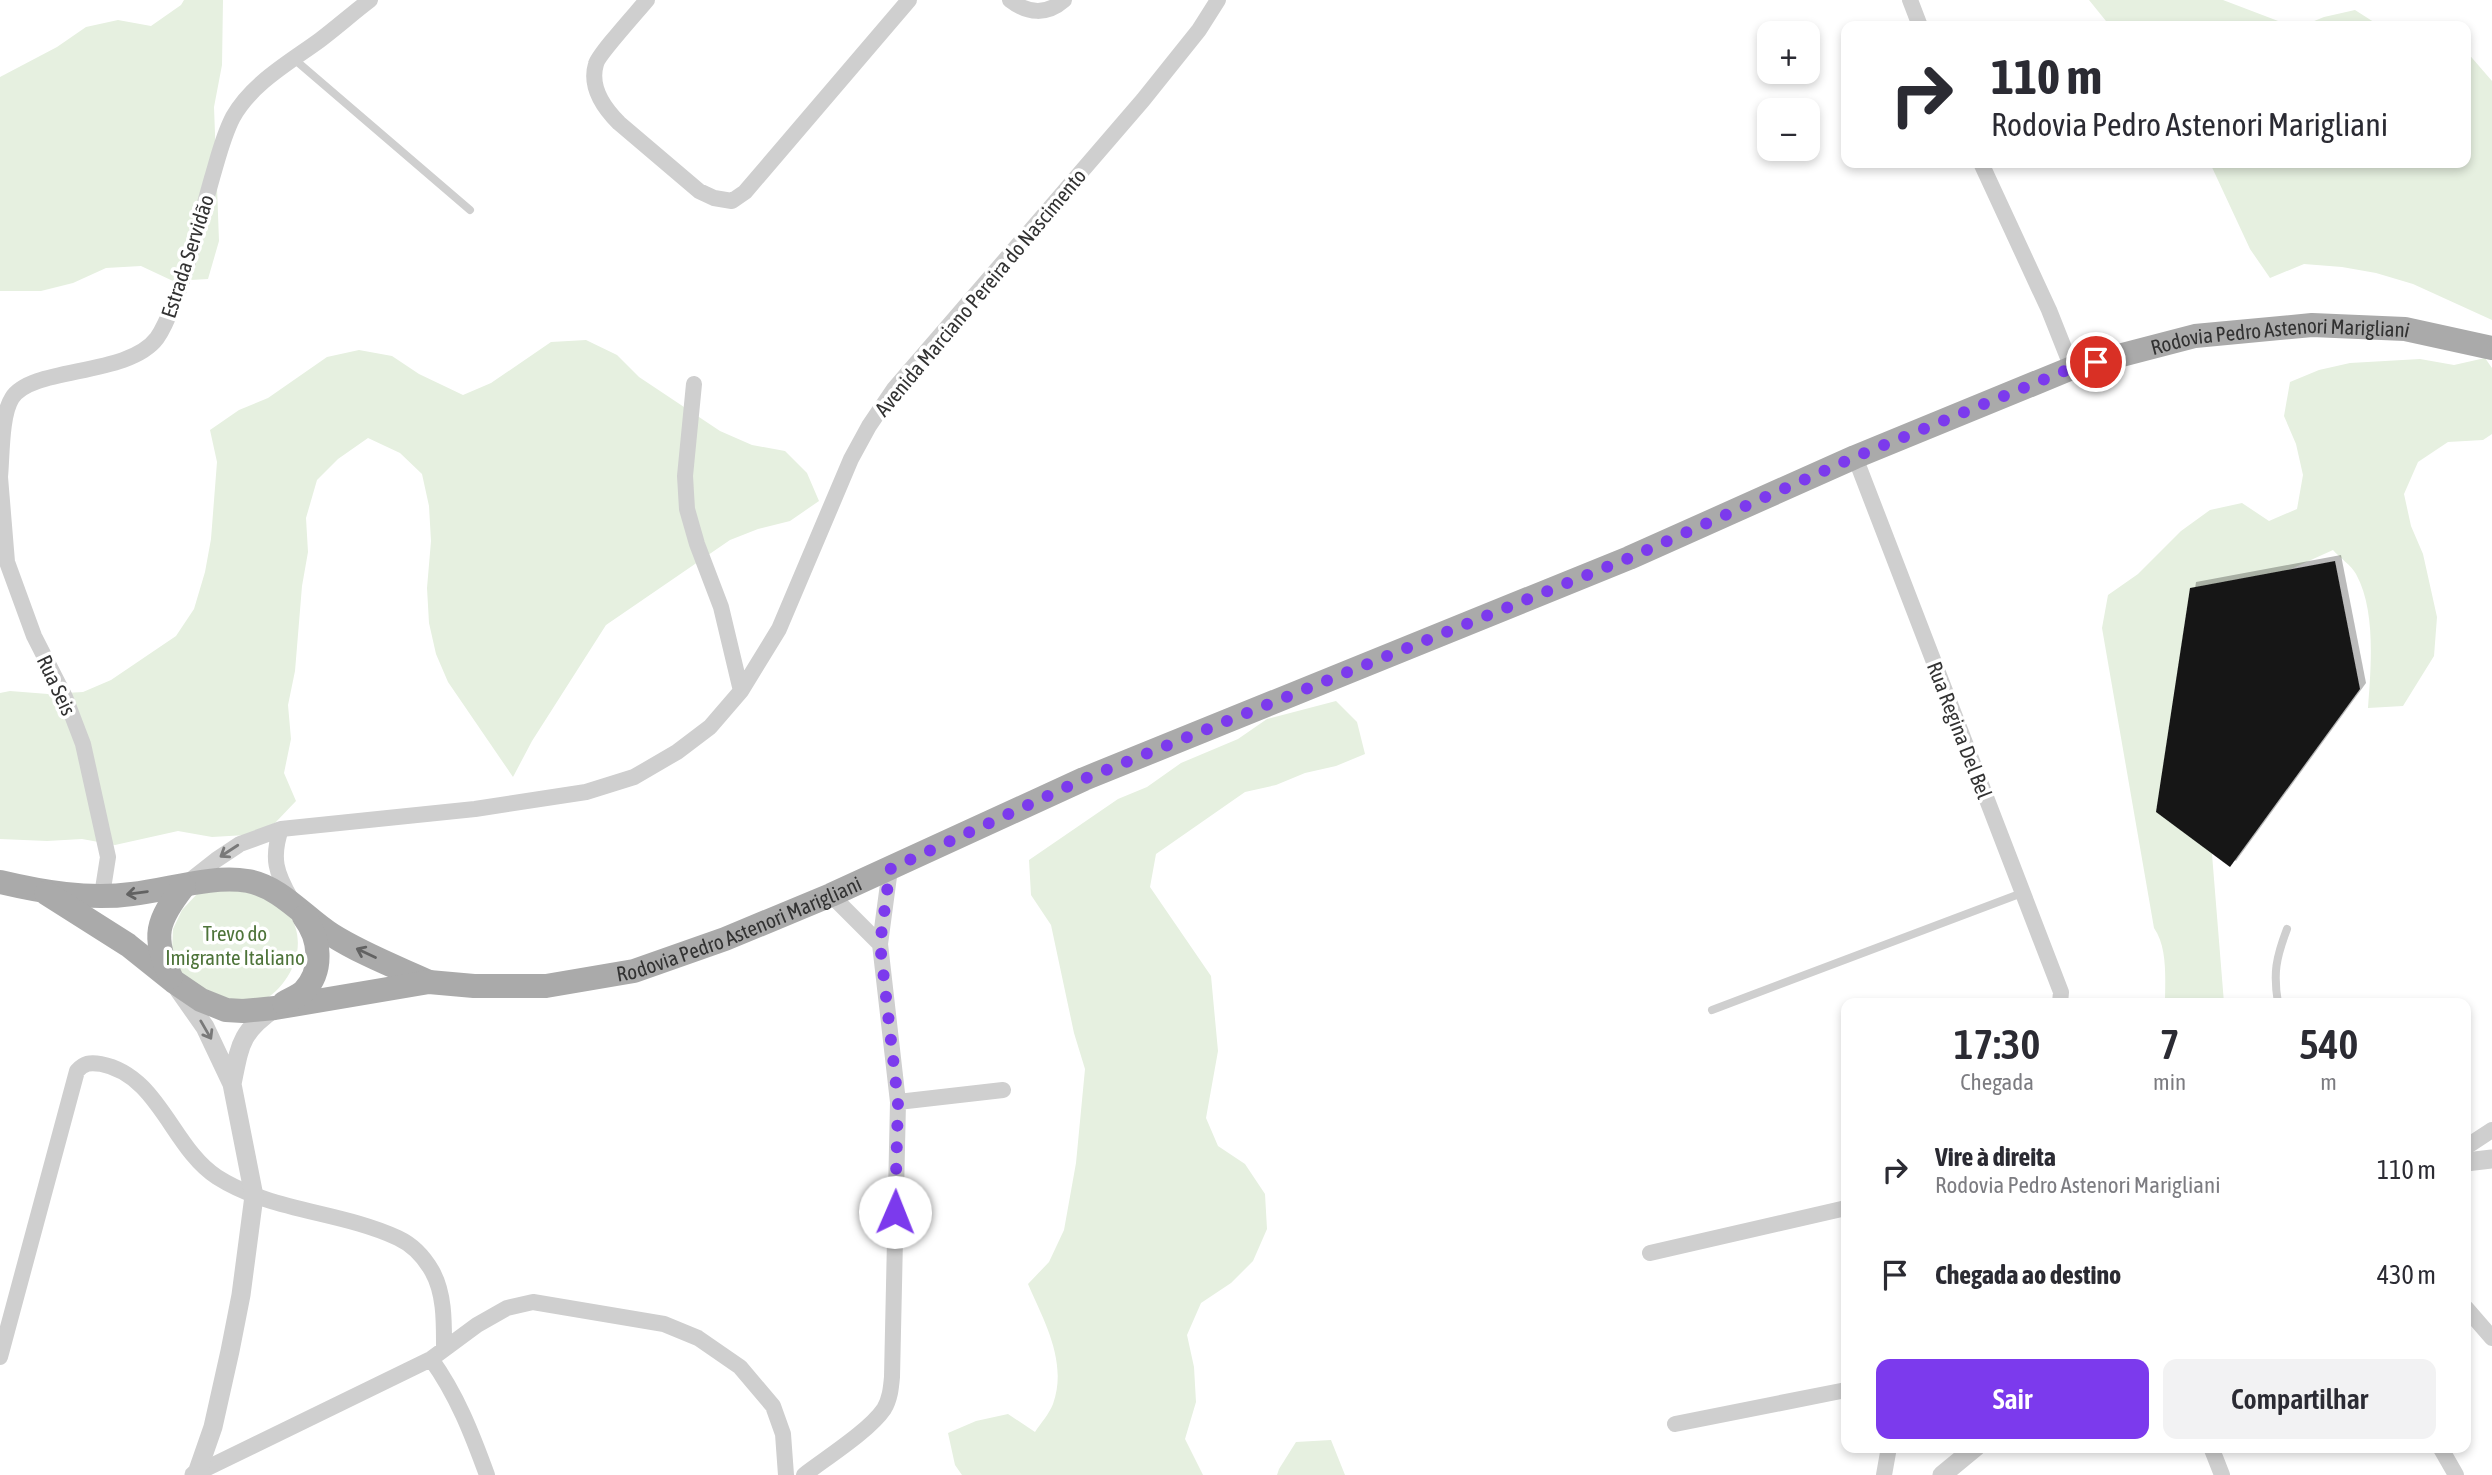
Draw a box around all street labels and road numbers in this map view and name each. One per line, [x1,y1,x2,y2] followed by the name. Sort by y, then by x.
[869,164,1091,420] street label: Avenida Marciano Pereira do Nascimento
[156,191,218,321] street label: Estrada Servidão
[2148,313,2412,359] street label: Rodovia Pedro Astenori Marigliani
[33,651,81,719] street label: Rua Seis
[1923,658,1997,802] street label: Rua Regina Del Bel
[615,871,865,986] street label: Rodovia Pedro Astenori Marigliani

